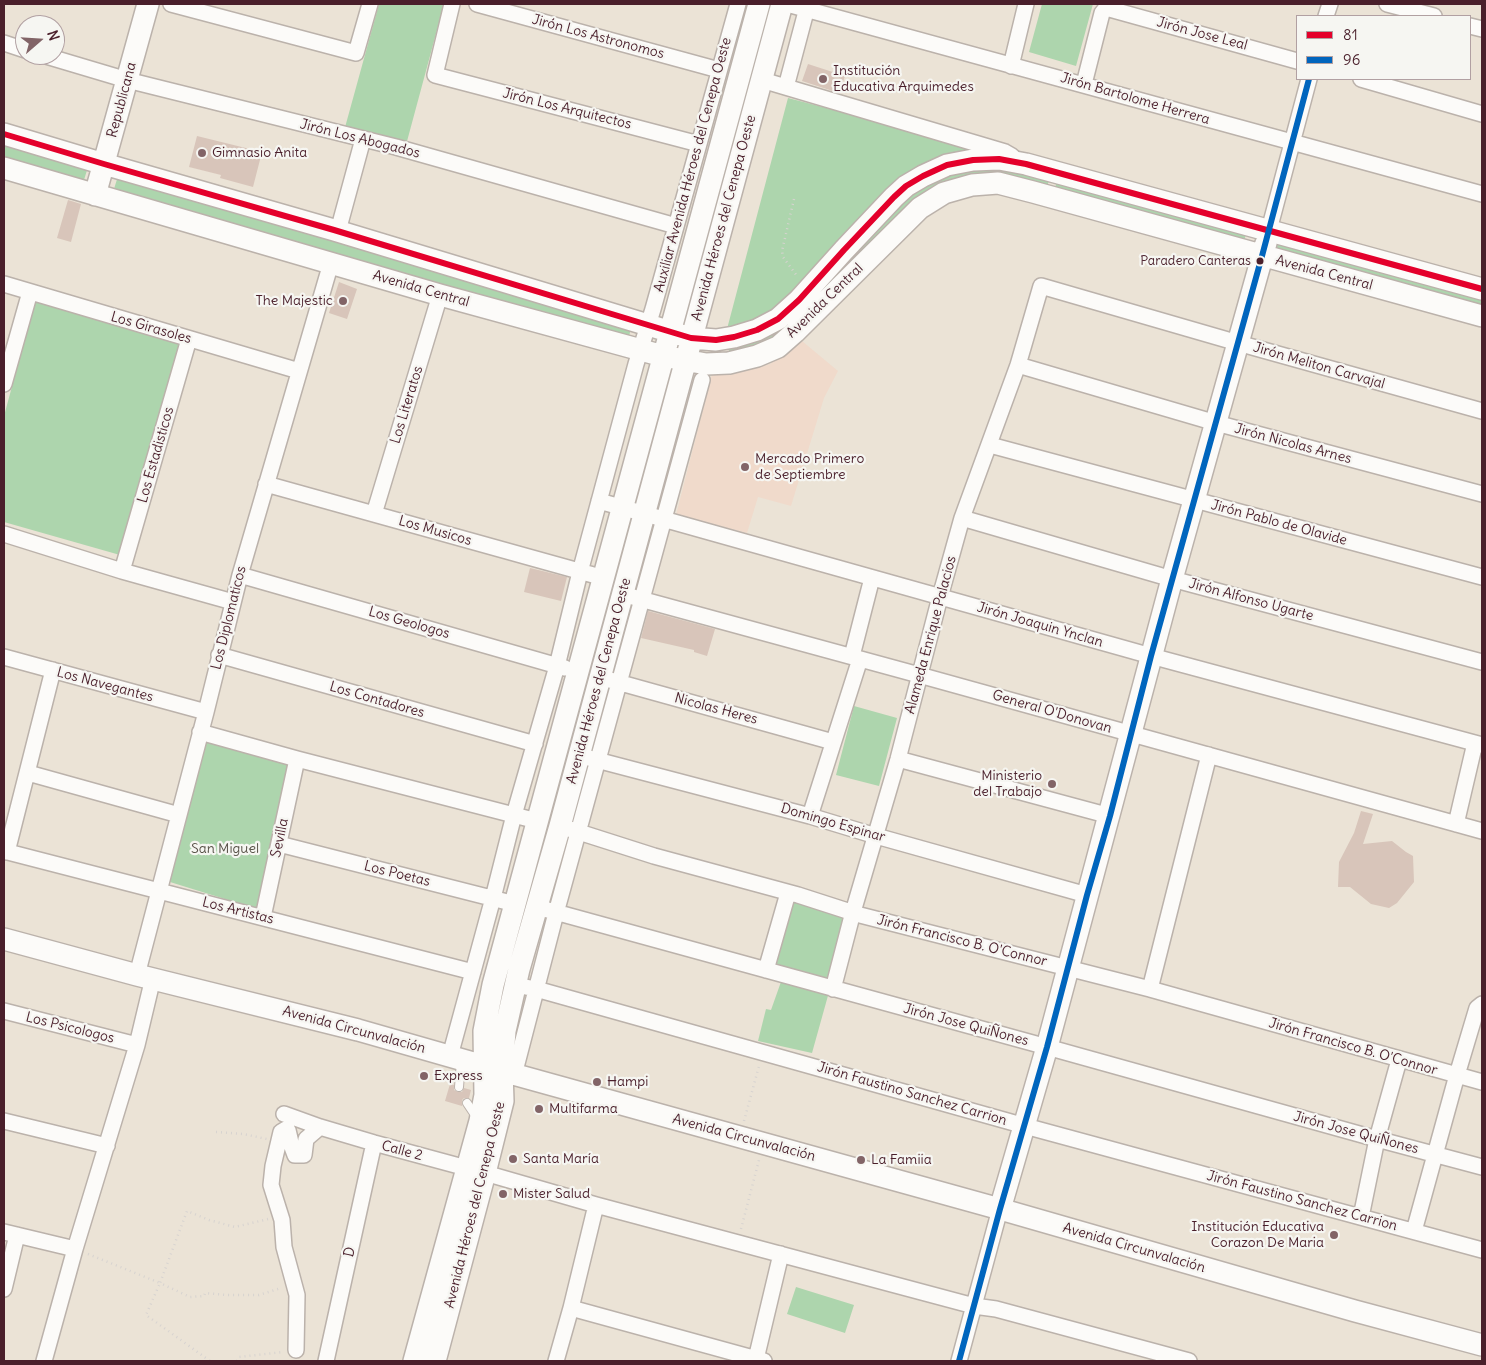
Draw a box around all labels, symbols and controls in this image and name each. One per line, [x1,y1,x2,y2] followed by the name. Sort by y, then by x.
[530,11,666,63] street label: Jirón Los Astronomos
[1155,14,1249,54] street label: Jirón Jose Leal
[15,15,65,65] north arrow
[1296,15,1471,80] legend
[1343,25,1358,44] text: 81
[43,28,63,43] text: N
[651,36,735,294] street label: Auxiliar Avenida Héroes del Cenepa Oeste
[1343,50,1360,69] text: 96
[104,60,140,140] street label: Republicana
[833,63,974,95] place label: Institución Educativa Arquimedes
[1058,70,1212,128] street label: Jirón Bartolome Herrera
[817,73,829,85] marker: Institución Educativa Arquimedes
[501,85,633,133] street label: Jirón Los Arquitectos
[688,113,760,323] street label: Avenida Héroes del Cenepa Oeste
[298,116,422,162] street label: Jirón Los Abogados
[212,145,307,161] place label: Gimnasio Anita
[196,147,208,159] marker: Gimnasio Anita
[1274,252,1374,294] street label: Avenida Central
[1140,253,1251,269] place label: Paradero Canteras
[1255,256,1265,266] marker: Paradero Canteras
[783,260,867,342] street label: Avenida Central
[371,267,471,311] street label: Avenida Central
[255,293,333,309] place label: The Majestic
[337,295,349,307] marker: The Majestic
[109,308,193,348] street label: Los Girasoles
[1251,339,1387,393] street label: Jirón Meliton Carvajal
[387,364,427,446] street label: Los Literatos
[134,405,178,505] street label: Los Estadisticos
[1233,420,1353,468] street label: Jirón Nicolas Arnes
[755,451,864,484] place label: Mercado Primero de Septiembre
[739,461,751,473] marker: Mercado Primero de Septiembre
[1209,497,1349,549] street label: Jirón Pablo de Olavide
[397,513,473,549] street label: Los Musicos
[902,554,960,716] street label: Alameda Enrique Palacios
[208,564,250,672] street label: Los Diplomaticos
[1187,575,1315,625] street label: Jirón Alfonso Ugarte
[563,576,635,786] street label: Avenida Héroes del Cenepa Oeste
[975,599,1105,651] street label: Jirón Joaquin Ynclan
[367,603,451,643] street label: Los Geologos
[55,664,155,706] street label: Los Navegantes
[328,678,426,722] street label: Los Contadores
[990,687,1114,737] street label: General O'Donovan
[673,690,759,728] street label: Nicolas Heres
[973,768,1042,800] place label: Ministerio del Trabajo
[1046,778,1058,790] marker: Ministerio del Trabajo
[779,800,887,846] street label: Domingo Espinar
[268,817,292,859] street label: Sevilla
[191,841,259,857] park label: San Miguel
[362,858,432,890] street label: Los Poetas
[201,894,275,928] street label: Los Artistas
[875,912,1049,970] street label: Jirón Francisco B. O'Connor
[902,1000,1030,1050] street label: Jirón Jose QuiÑones
[281,1003,427,1057] street label: Avenida Circunvalación
[24,1009,116,1047] street label: Los Psicologos
[1267,1015,1439,1079] street label: Jirón Francisco B. O'Connor
[815,1059,1009,1129] street label: Jirón Faustino Sanchez Carrion
[434,1068,483,1084] place label: Express
[418,1070,430,1082] marker: Express
[607,1074,648,1090] place label: Hampi
[591,1076,603,1088] marker: Hampi
[441,1100,509,1310] street label: Avenida Héroes del Cenepa Oeste
[549,1101,618,1117] place label: Multifarma
[533,1103,545,1115] marker: Multifarma
[1292,1108,1420,1158] street label: Jirón Jose QuiÑones
[671,1111,817,1165] street label: Avenida Circunvalación
[380,1137,424,1165] street label: Calle 2
[523,1151,599,1167] place label: Santa María
[871,1152,932,1168] place label: La Famiia
[507,1153,519,1165] marker: Santa María
[855,1154,867,1166] marker: La Famiia
[1205,1167,1399,1235] street label: Jirón Faustino Sanchez Carrion
[513,1186,590,1202] place label: Mister Salud
[497,1188,509,1200] marker: Mister Salud
[1191,1219,1324,1252] place label: Institución Educativa Corazon De Maria
[1061,1220,1207,1276] street label: Avenida Circunvalación
[1328,1229,1340,1241] marker: Institución Educativa Corazon De Maria
[341,1245,359,1259] street label: D

